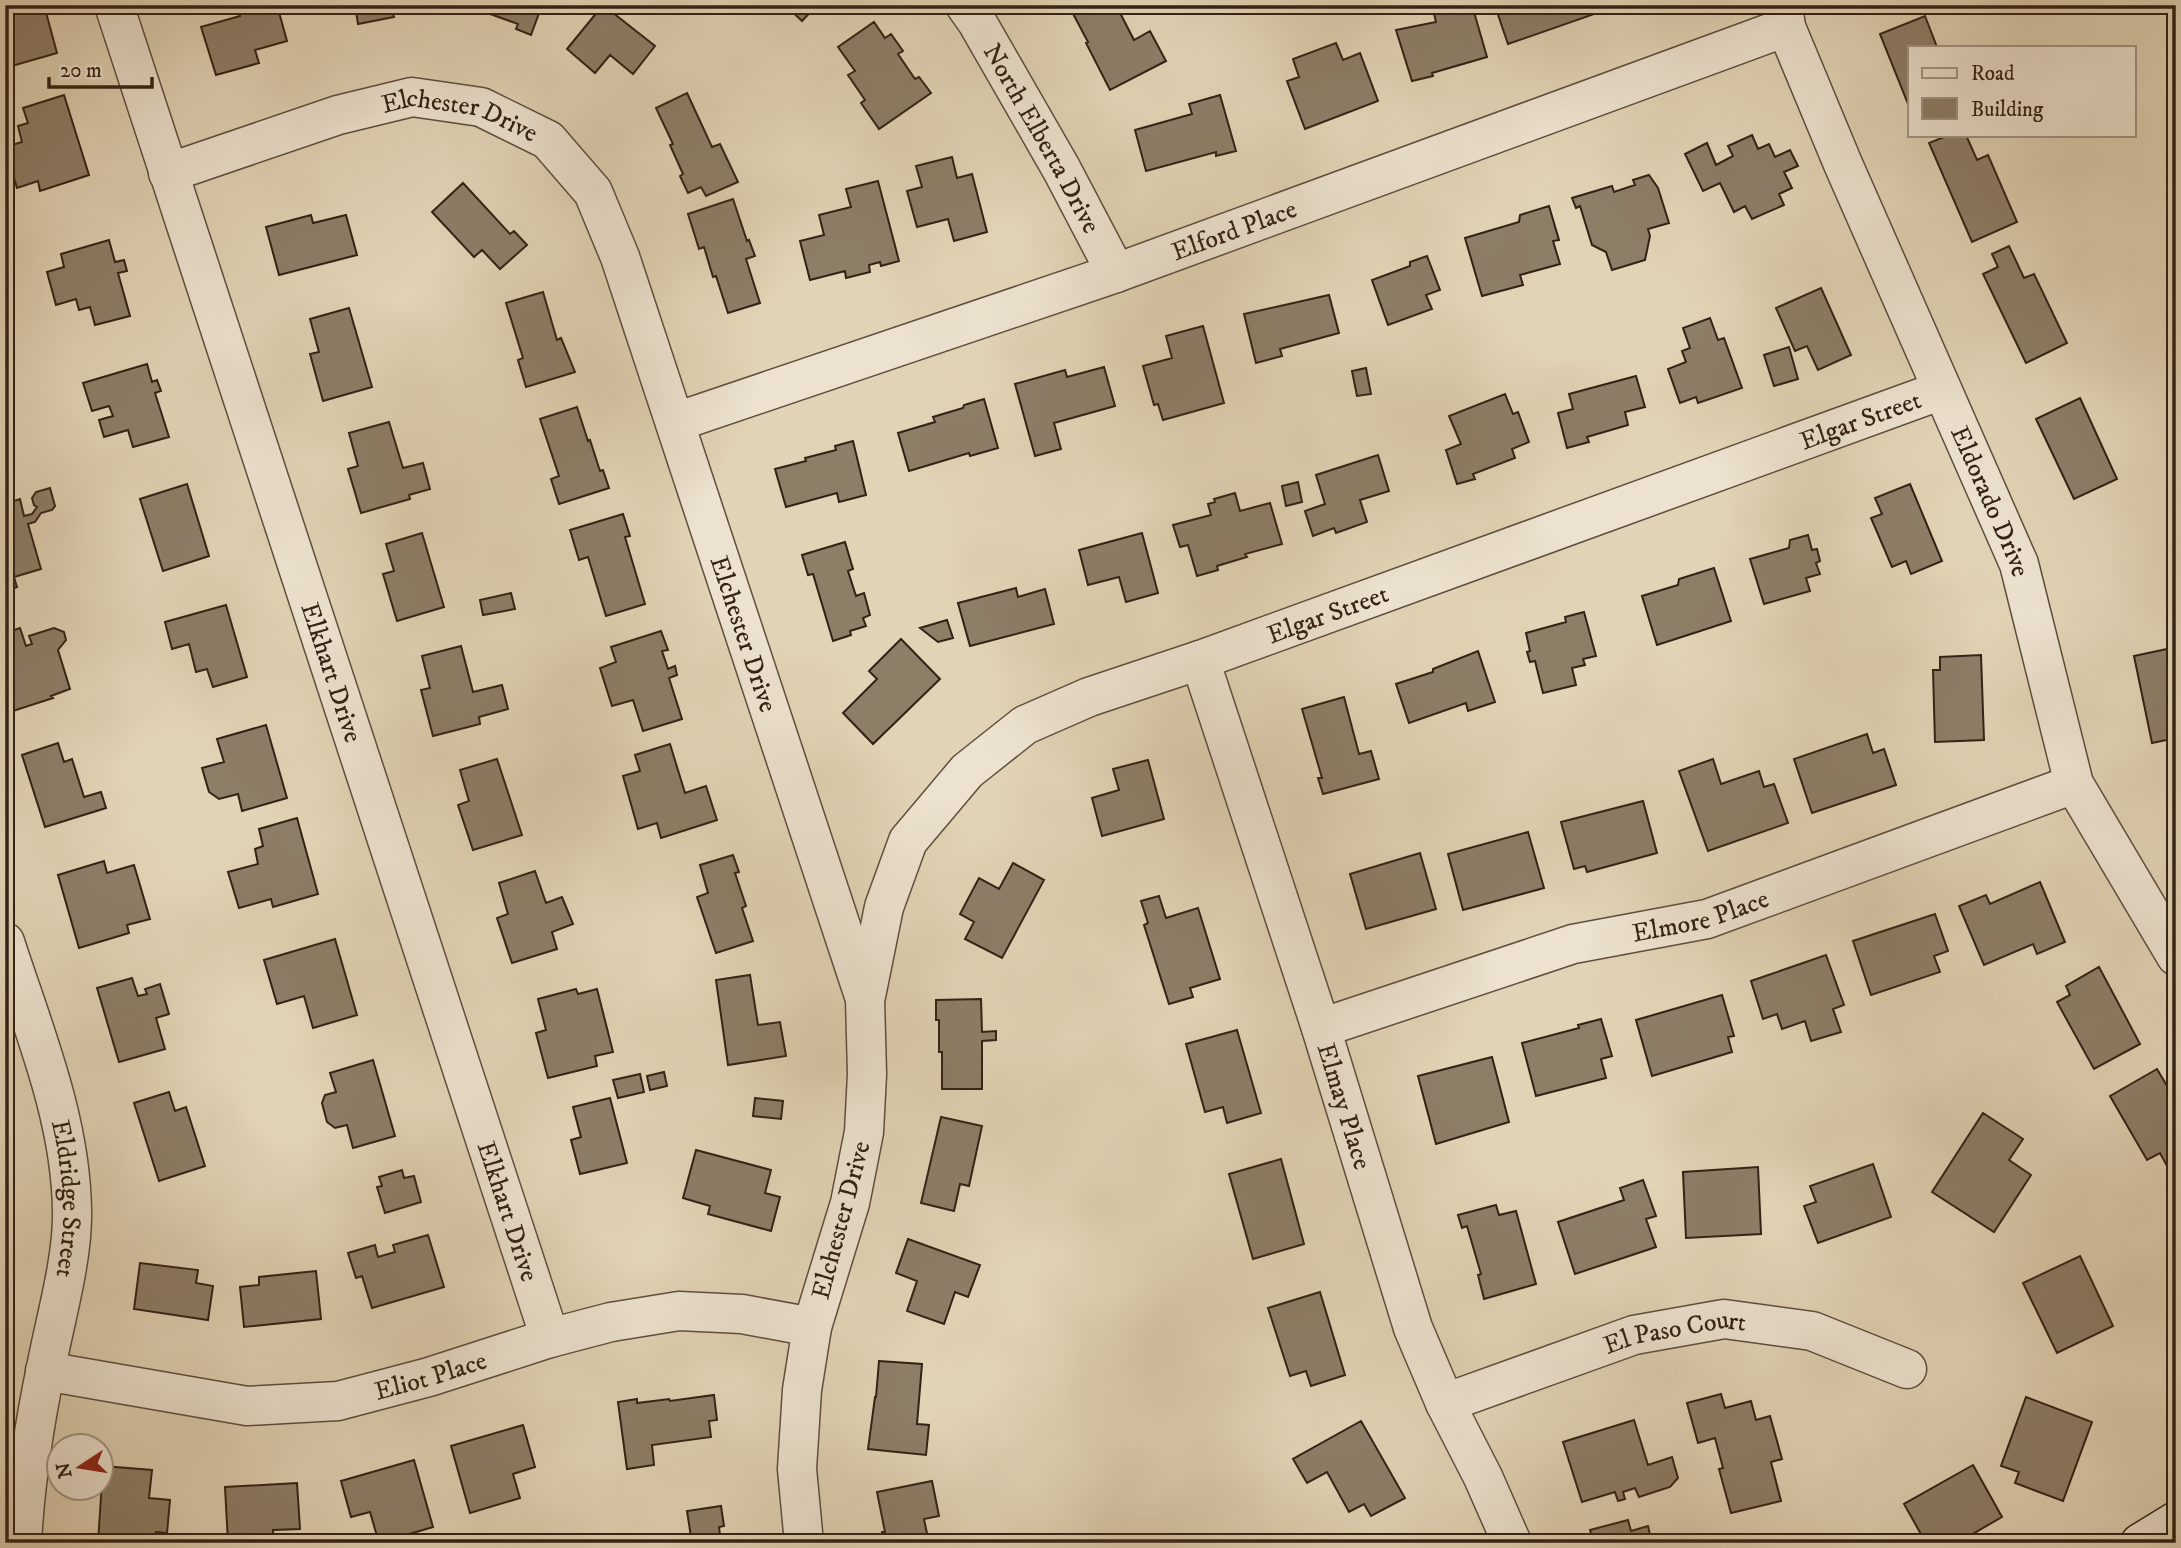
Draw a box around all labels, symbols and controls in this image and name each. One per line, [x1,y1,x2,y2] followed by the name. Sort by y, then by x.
[975,38,1107,239] street label: North Elberta Drive
[49,46,152,90] scale bar
[1908,46,2136,136] legend
[60,58,102,84] text: 20 m
[1971,61,2015,87] text: Road
[378,81,543,150] street label: Elchester Drive
[1971,97,2044,123] text: Building
[1167,193,1301,269] street label: Elford Place
[1796,384,1926,458] street label: Elgar Street
[1942,421,2037,580] street label: Eldorado Drive
[702,552,784,717] street label: Elchester Drive
[1263,578,1393,652] street label: Elgar Street
[293,598,369,747] street label: Elkhart Drive
[1630,883,1773,951] street label: Elmore Place
[1309,1039,1378,1174] street label: Elmay Place
[43,1117,87,1280] street label: Eldridge Street
[469,1137,545,1286] street label: Elkhart Drive
[804,1138,878,1303] street label: Elchester Drive
[1599,1303,1748,1363] street label: El Paso Court
[371,1344,491,1409] street label: Eliot Place
[46,1432,116,1502] north arrow
[52,1460,78,1480] text: N

